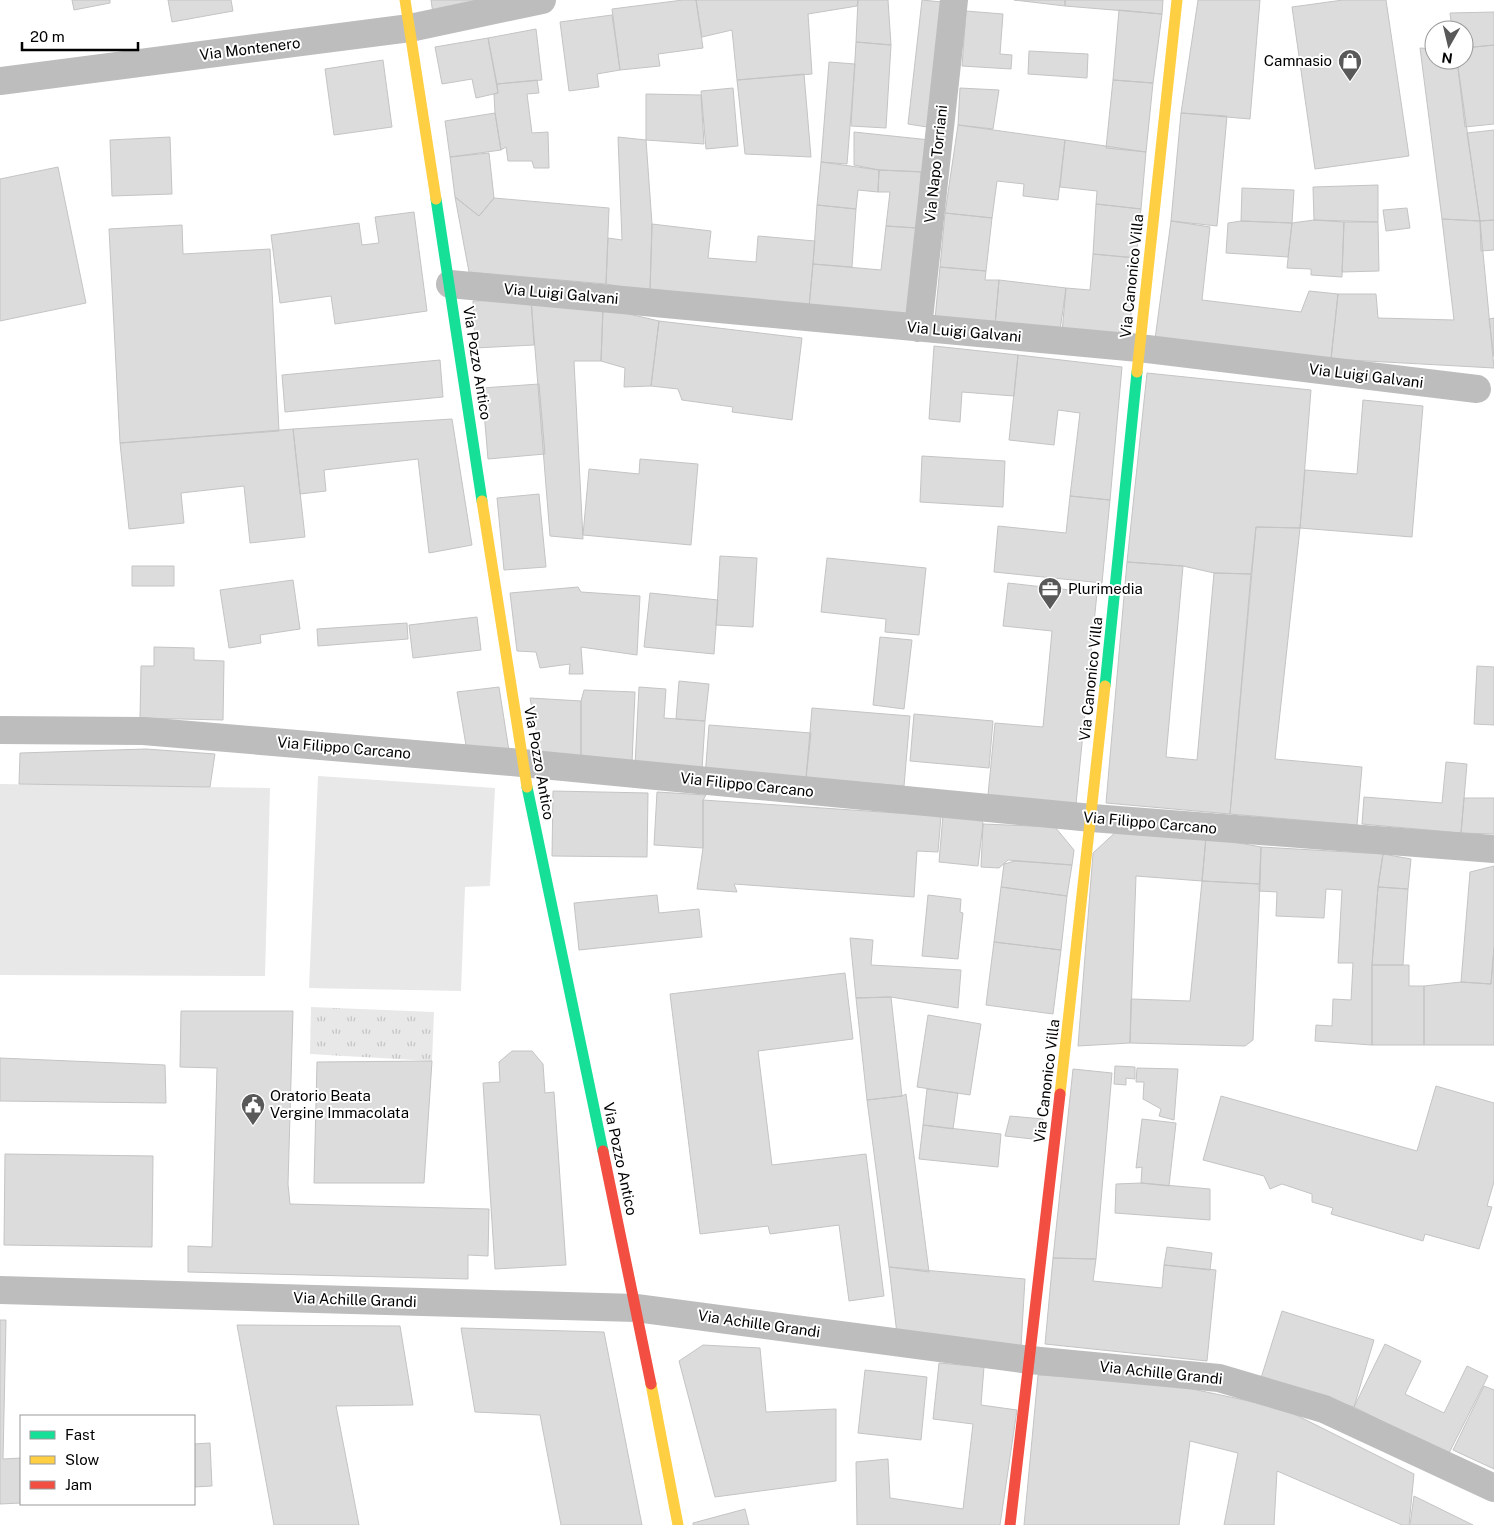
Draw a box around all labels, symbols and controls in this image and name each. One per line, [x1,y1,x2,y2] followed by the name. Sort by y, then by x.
[22,20,139,52] scale bar
[1424,20,1474,70] north arrow
[30,28,65,45] text: 20 m
[199,34,301,63] street label: Via Montenero
[1337,48,1363,82] shop icon: Camnasio
[1441,49,1454,67] text: N
[1264,52,1332,69] place label: Camnasio
[921,104,950,224] street label: Via Napo Torriani
[1117,213,1146,339] street label: Via Canonico Villa
[503,280,619,307] street label: Via Luigi Galvani
[460,305,495,421] street label: Via Pozzo Antico
[906,318,1022,345] street label: Via Luigi Galvani
[1308,360,1424,391] street label: Via Luigi Galvani
[1037,576,1063,610] office icon: Plurimedia
[1068,580,1143,597] place label: Plurimedia
[1076,616,1105,742] street label: Via Canonico Villa
[521,705,558,821] street label: Via Pozzo Antico
[276,733,412,762] street label: Via Filippo Carcano
[679,769,815,800] street label: Via Filippo Carcano
[1082,808,1218,837] street label: Via Filippo Carcano
[1030,1018,1063,1144] street label: Via Canonico Villa
[270,1087,409,1121] place label: Oratorio Beata Vergine Immacolata
[240,1092,266,1126] public building icon: Oratorio Beata Vergine Immacolata
[600,1101,641,1217] street label: Via Pozzo Antico
[293,1289,417,1310] street label: Via Achille Grandi
[697,1306,821,1341] street label: Via Achille Grandi
[1099,1358,1223,1387] street label: Via Achille Grandi
[20,1415,195,1505] legend
[65,1426,95,1443] text: Fast
[65,1451,100,1468] text: Slow
[65,1476,92,1493] text: Jam

